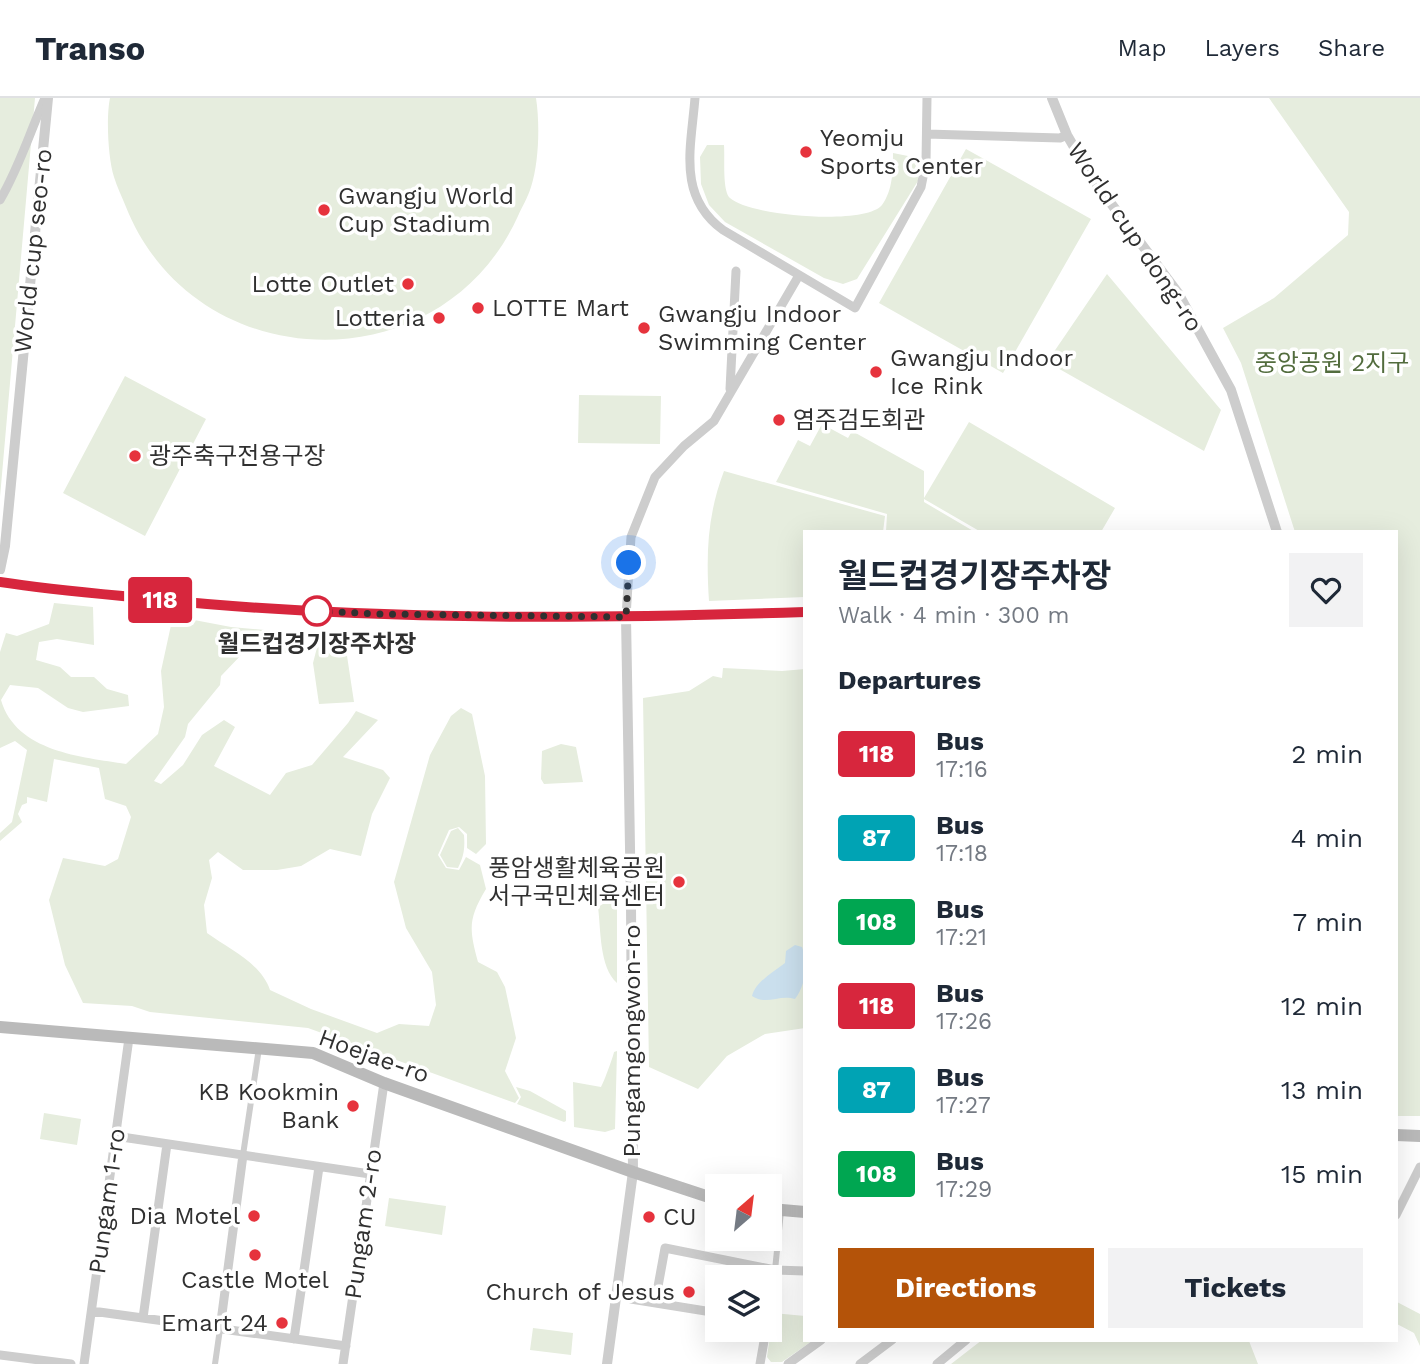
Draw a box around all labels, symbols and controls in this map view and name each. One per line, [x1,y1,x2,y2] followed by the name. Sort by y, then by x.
[35,29,145,68] text: Transo
[1118,34,1166,62] text: Map
[1204,34,1280,62] text: Layers
[1318,34,1385,62] text: Share
[820,124,984,180] place label: Yeomju Sports Center
[1061,137,1209,337] street label: World cup dong-ro
[798,144,814,160] marker: Yeomju Sports Center
[8,147,58,355] street label: World cup seo-ro
[338,182,514,238] place label: Gwangju World Cup Stadium
[316,202,332,218] marker: Gwangju World Cup Stadium
[252,270,394,298] place label: Lotte Outlet
[400,276,416,292] marker: Lotte Outlet
[492,294,629,322] place label: LOTTE Mart
[470,300,486,316] marker: LOTTE Mart
[658,300,867,356] place label: Gwangju Indoor Swimming Center
[335,304,425,332] place label: Lotteria
[431,310,447,326] marker: Lotteria
[636,320,652,336] marker: Gwangju Indoor Swimming Center
[890,344,1073,400] place label: Gwangju Indoor Ice Rink
[1255,349,1409,377] park label: 중앙공원 2지구
[868,364,884,380] marker: Gwangju Indoor Ice Rink
[793,406,925,434] place label: 염주검도회관
[771,412,787,428] marker: 염주검도회관
[149,442,326,470] place label: 광주축구전용구장
[127,448,143,464] marker: 광주축구전용구장
[611,545,646,580] your location
[1289,553,1363,627] button: heart
[838,556,1111,595] text: 월드컵경기장주차장
[120,577,200,623] line badge: 118
[142,586,178,614] text: 118
[302,596,332,626] marker: 월드컵경기장주차장
[838,602,1070,629] text: Walk · 4 min · 300 m
[218,630,416,658] place label: 월드컵경기장주차장
[838,665,981,695] text: Departures
[936,726,984,756] text: Bus
[1291,739,1363,769] text: 2 min
[859,740,894,768] text: 118
[936,756,988,783] text: 17:16
[936,810,984,840] text: Bus
[1290,823,1363,853] text: 4 min
[862,824,891,852] text: 87
[936,840,988,867] text: 17:18
[488,854,665,910] place label: 풍암생활체육공원 서구국민체육센터
[671,874,687,890] marker: 풍암생활체육공원 서구국민체육센터
[936,894,984,924] text: Bus
[1293,907,1363,937] text: 7 min
[856,908,897,936] text: 108
[618,924,646,1158] street label: Pungamgongwon-ro
[936,924,987,951] text: 17:21
[936,978,984,1008] text: Bus
[1281,991,1363,1021] text: 12 min
[859,992,894,1020] text: 118
[936,1008,992,1035] text: 17:26
[315,1023,433,1089] street label: Hoejae-ro
[936,1062,984,1092] text: Bus
[1281,1075,1363,1105] text: 13 min
[862,1076,891,1104] text: 87
[198,1078,339,1134] place label: KB Kookmin Bank
[936,1092,991,1119] text: 17:27
[345,1098,361,1114] marker: KB Kookmin Bank
[83,1126,131,1276] street label: Pungam 1-ro
[936,1146,984,1176] text: Bus
[339,1147,387,1301] street label: Pungam 2-ro
[1281,1159,1363,1189] text: 15 min
[856,1160,897,1188] text: 108
[705,1174,782,1251] north arrow
[705,1174,782,1342] map controls
[936,1176,992,1203] text: 17:29
[129,1202,241,1230] place label: Dia Motel
[663,1203,696,1231] place label: CU
[246,1208,262,1224] marker: Dia Motel
[641,1209,657,1225] marker: CU
[247,1247,263,1263] marker: Castle Motel
[838,1248,1094,1328] button: Directions
[1108,1248,1363,1328] button: Tickets
[705,1265,782,1342] button: layers
[181,1266,330,1294] place label: Castle Motel
[485,1278,675,1306] place label: Church of Jesus
[681,1284,697,1300] marker: Church of Jesus
[161,1309,268,1337] place label: Emart 24
[274,1315,290,1331] marker: Emart 24

